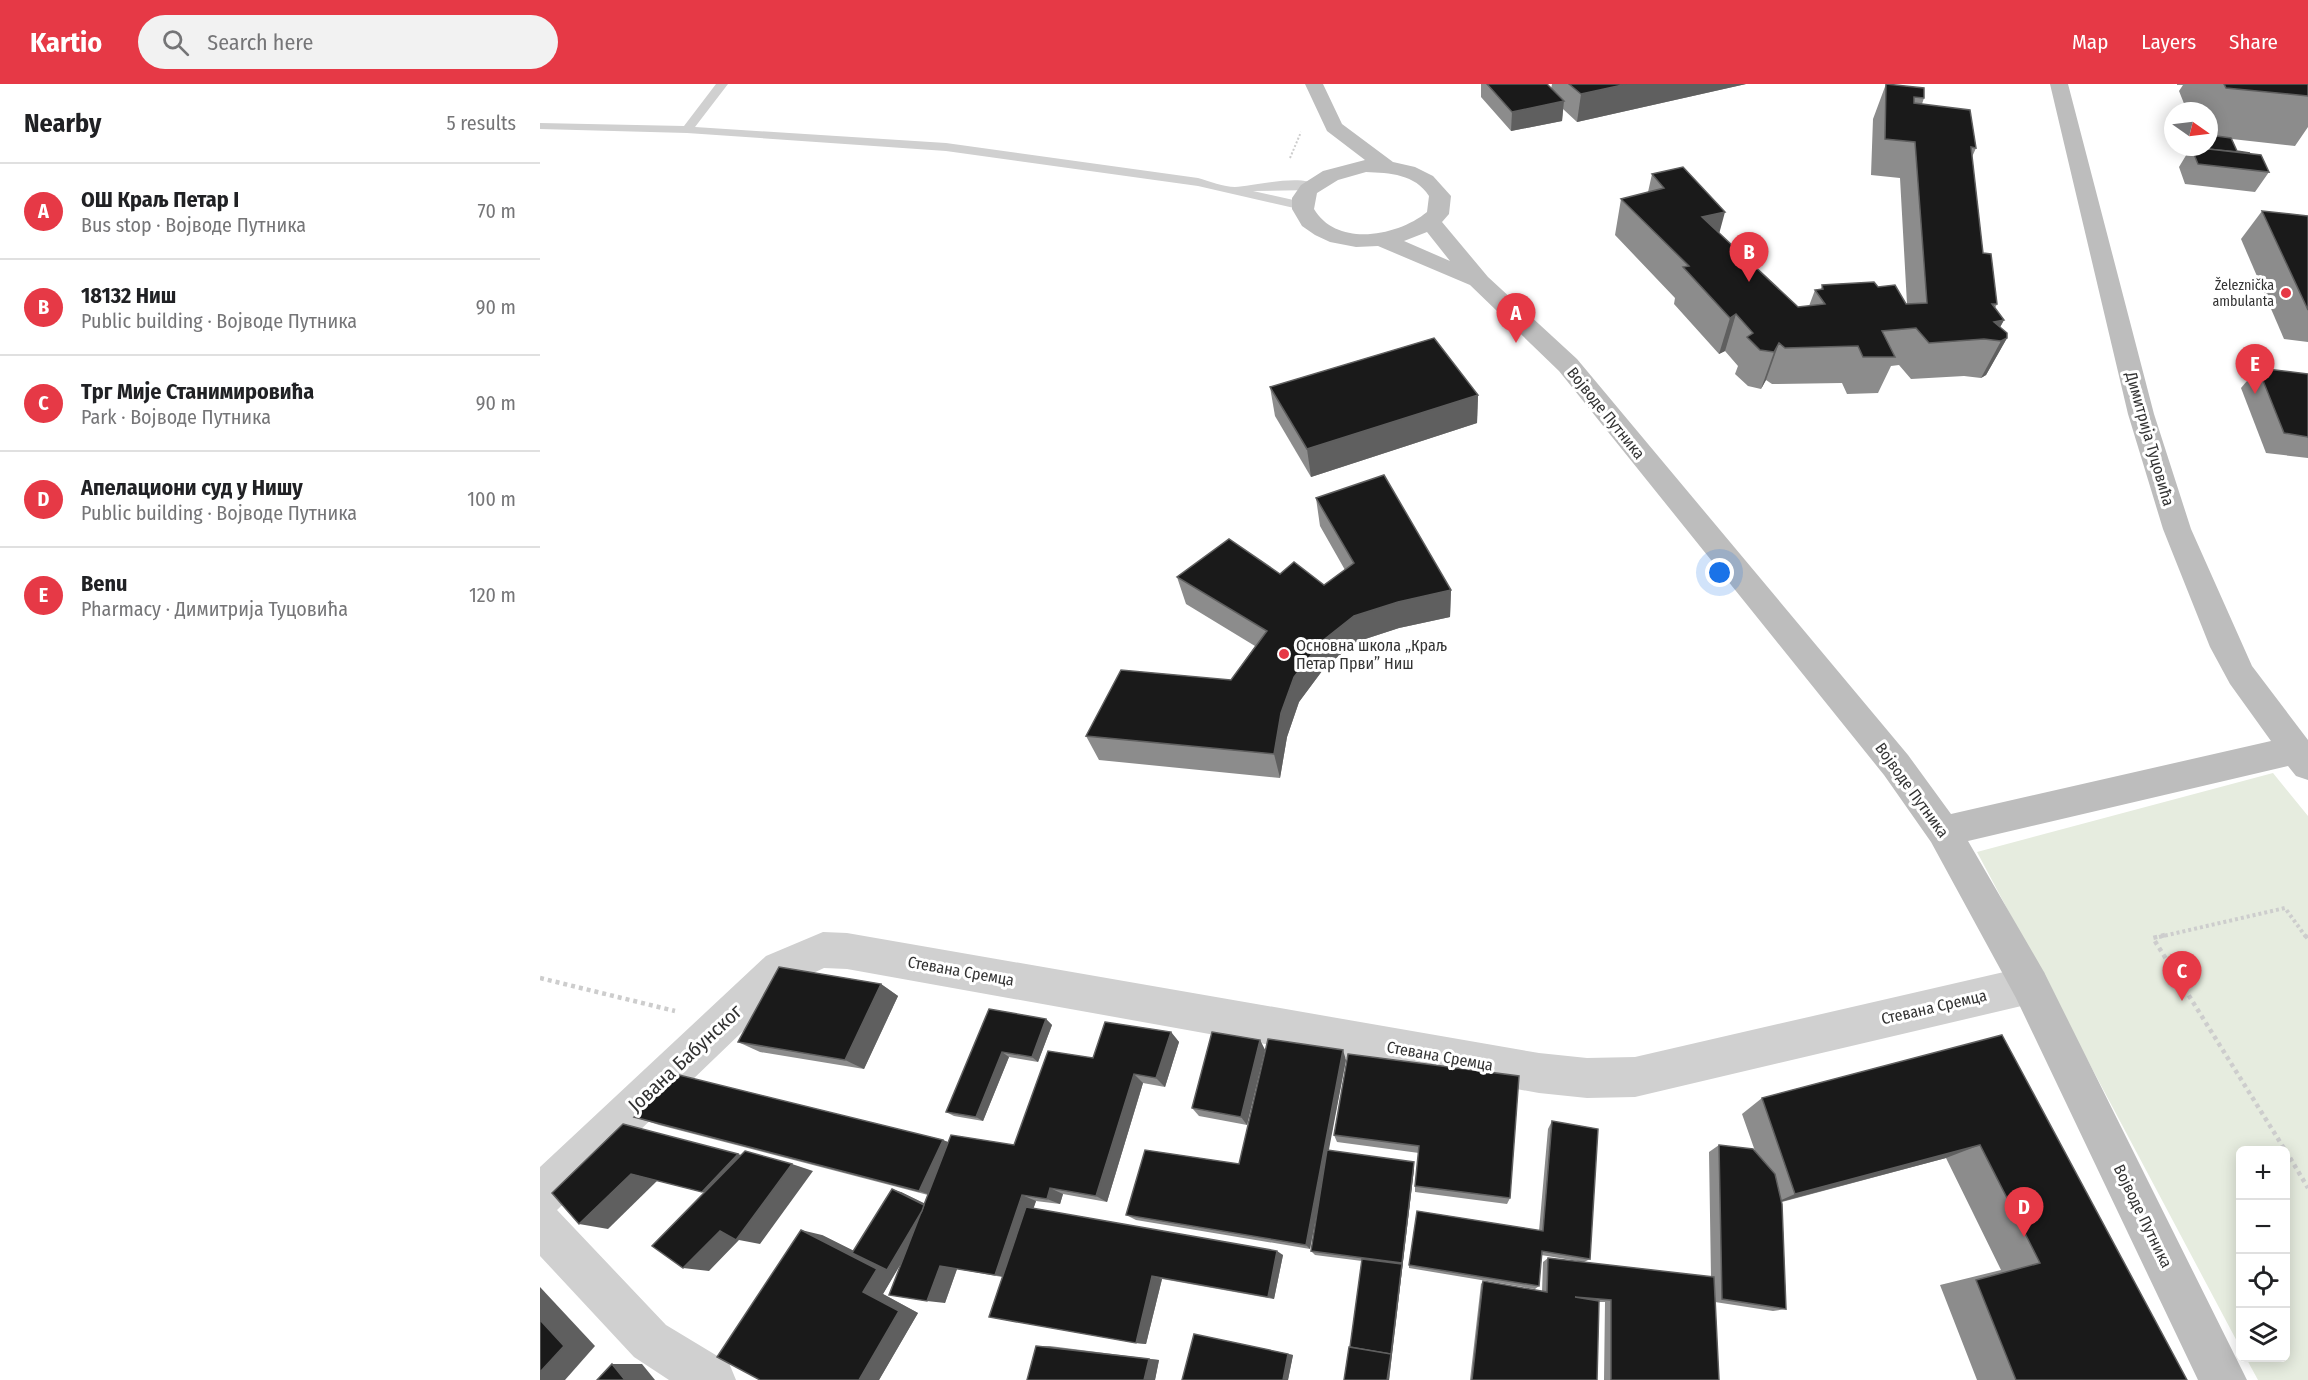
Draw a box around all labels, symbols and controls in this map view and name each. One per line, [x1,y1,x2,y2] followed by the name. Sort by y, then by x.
[138,15,558,69] search box
[30,26,102,59] text: Kartio
[159,26,192,59] icon: search
[207,29,313,56] text: Search here
[2072,29,2108,55] text: Map
[2141,29,2196,55] text: Layers
[2229,29,2278,55] text: Share
[2164,102,2218,156] north arrow
[24,108,101,139] text: Nearby
[446,111,516,135] text: 5 results
[81,186,239,213] text: ОШ Краљ Петар I
[38,199,49,223] text: A
[478,199,516,223] text: 70 m
[81,213,306,237] text: Bus stop · Војводе Путника
[1730,232,1768,282] pin: B
[2212,276,2274,310] place label: Železnička ambulanta
[81,282,176,309] text: 18132 Ниш
[2279,286,2293,300] marker: Železnička ambulanta
[1496,294,1536,343] pin: A
[38,295,49,319] text: B
[476,295,516,319] text: 90 m
[81,309,357,333] text: Public building · Војводе Путника
[2236,344,2274,394] pin: E
[1563,363,1649,463] street label: Војводе Путника
[2121,369,2178,508] street label: Димитрија Туцовића
[81,378,314,405] text: Трг Мије Станимировића
[38,391,49,415] text: C
[476,391,516,415] text: 90 m
[81,405,271,429] text: Park · Војводе Путника
[81,474,303,501] text: Апелациони суд у Нишу
[38,487,49,511] text: D
[467,487,516,511] text: 100 m
[81,501,357,525] text: Public building · Војводе Путника
[1705,558,1734,587] your location
[81,570,127,597] text: Benu
[39,583,48,607] text: E
[469,583,516,607] text: 120 m
[81,597,348,621] text: Pharmacy · Димитрија Туцовића
[1296,636,1447,673] place label: Основна школа „Краљ Петар Први” Ниш
[1277,647,1291,661] marker: Основна школа „Краљ Петар Први” Ниш
[1871,739,1953,841] street label: Војводе Путника
[906,952,1016,990] street label: Стевана Сремца
[2162,952,2202,1001] pin: C
[1879,986,1989,1028] street label: Стевана Сремца
[623,999,747,1117] street label: Јована Бабунског
[1385,1037,1495,1075] street label: Стевана Сремца
[2236,1146,2290,1362] map controls
[2236,1146,2290,1200] button: +
[2110,1161,2176,1271] street label: Војводе Путника
[2004,1188,2044,1237] pin: D
[2236,1200,2290,1254] button: −
[2236,1254,2290,1308] button: locate
[2236,1308,2290,1362] button: layers

